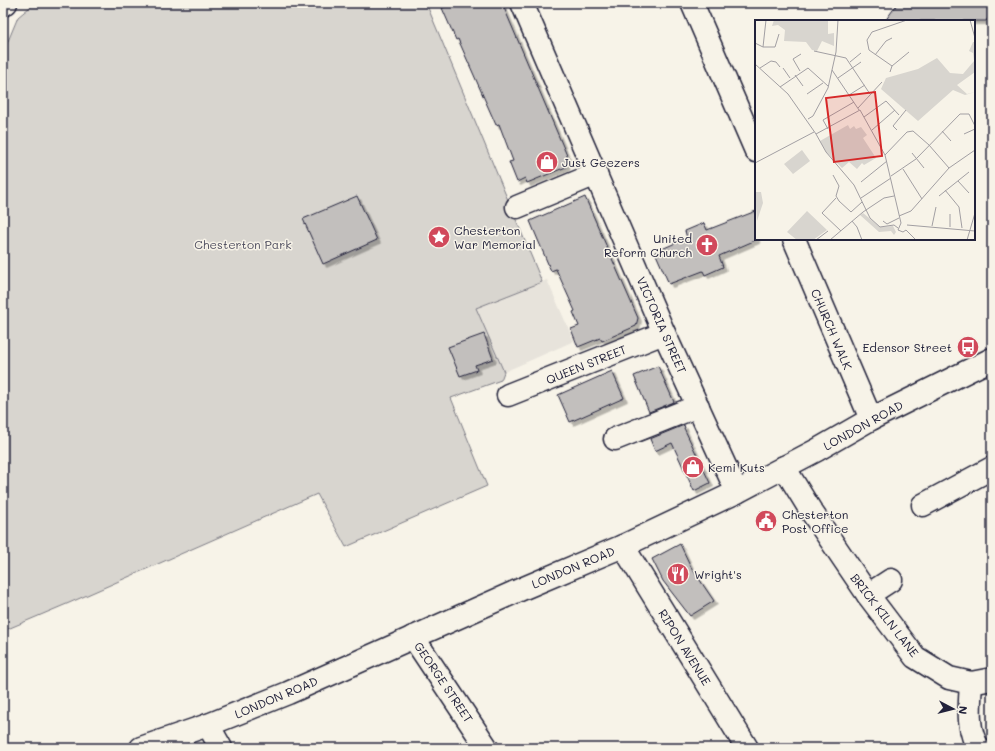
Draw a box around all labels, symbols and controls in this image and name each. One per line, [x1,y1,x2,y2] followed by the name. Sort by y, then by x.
[755,20,975,240] inset map
[534,149,560,175] shop icon: Just Geezers
[562,154,640,170] place label: Just Geezers
[454,222,536,252] place label: Chesterton War Memorial
[426,224,452,250] place icon: Chesterton War Memorial
[604,230,692,260] place label: United Reform Church
[694,232,720,258] church icon: United Reform Church
[194,236,292,252] park label: Chesterton Park
[633,274,691,376] street label: VICTORIA STREET
[808,286,856,372] street label: CHURCH WALK
[955,334,981,360] bus stop icon: Edensor Street
[862,339,952,355] place label: Edensor Street
[543,340,629,387] street label: QUEEN STREET
[820,396,906,454] street label: LONDON ROAD
[680,454,706,480] shop icon: Kemi Kuts
[708,459,765,475] place label: Kemi Kuts
[782,506,848,536] place label: Chesterton Post Office
[753,508,779,534] public building icon: Chesterton Post Office
[529,542,617,592] street label: LONDON ROAD
[665,561,691,587] restaurant icon: Wright's
[694,566,742,582] place label: Wright's
[847,570,923,660] street label: BRICK KILN LANE
[655,606,715,688] street label: RIPON AVENUE
[411,638,477,726] street label: GEORGE STREET
[232,672,320,722] street label: LONDON ROAD
[933,689,973,729] north arrow
[955,705,971,715] text: N

